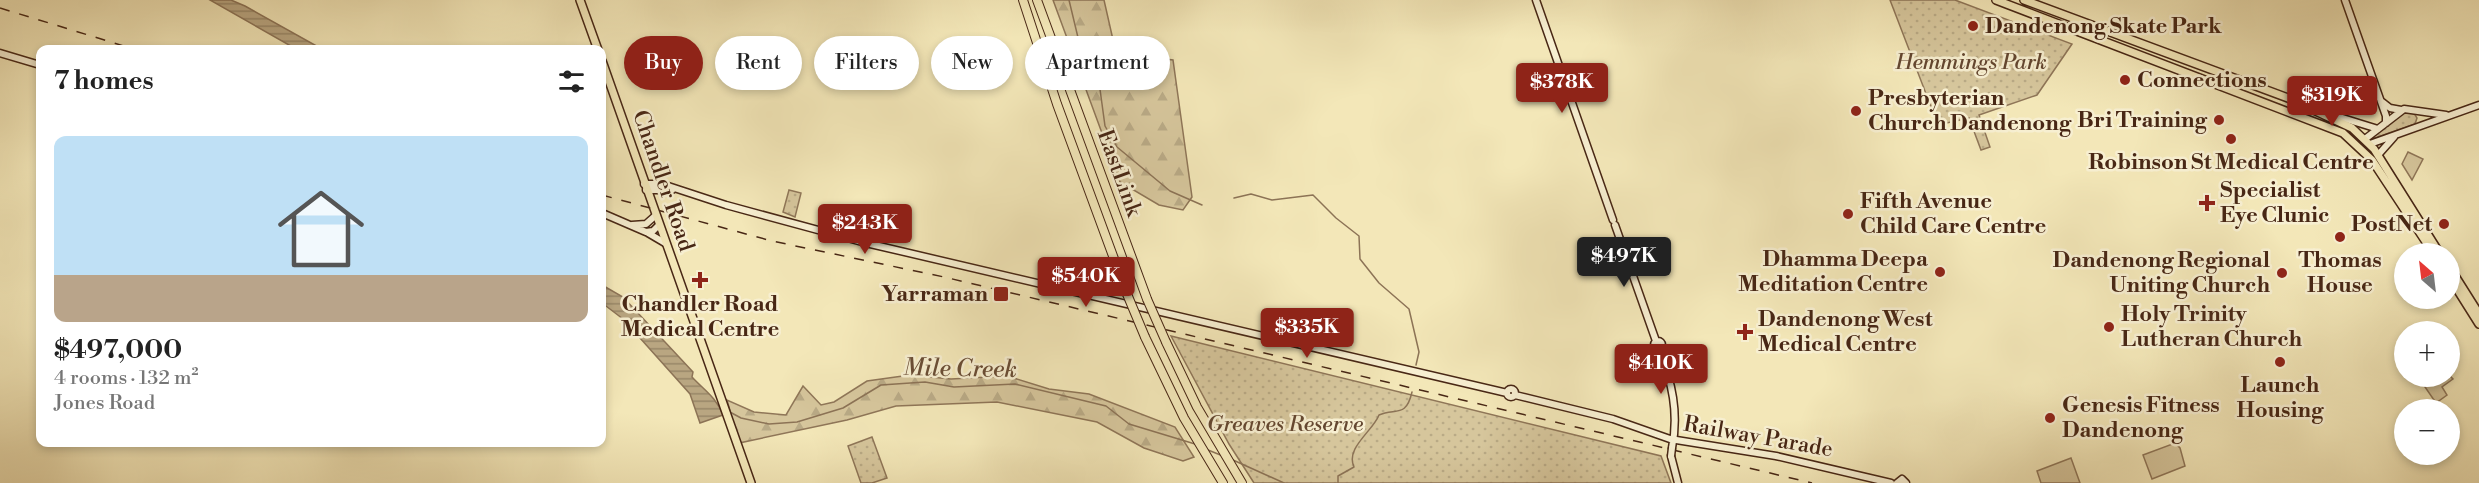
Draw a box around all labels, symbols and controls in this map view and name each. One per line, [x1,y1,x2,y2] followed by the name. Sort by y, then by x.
[1985,13,2222,40] place label: Dandenong Skate Park
[1966,19,1980,33] marker: Dandenong Skate Park
[624,36,703,90] chip: Buy
[715,36,802,90] chip: Rent
[814,36,919,90] chip: Filters
[931,36,1013,90] chip: New
[1025,36,1170,90] chip: Apartment
[1894,49,2047,76] park label: Hemmings Park
[1520,63,1604,114] pin: $378K
[54,65,154,97] text: 7 homes
[555,65,588,98] icon: filters
[2137,67,2267,94] place label: Connections
[1530,70,1594,95] text: $378K
[2118,73,2132,87] marker: Connections
[2290,76,2374,127] pin: $319K
[2301,83,2363,108] text: $319K
[1868,85,2072,137] place label: Presbyterian Church Dandenong
[1849,104,1863,118] marker: Presbyterian Church Dandenong
[626,107,700,256] street label: Chandler Road
[2077,107,2208,134] place label: Bri Training
[2212,113,2226,127] marker: Bri Training
[1091,126,1148,221] street label: EastLink
[2224,132,2238,146] marker: Robinson St Medical Centre
[2088,149,2374,176] place label: Robinson St Medical Centre
[267,175,375,283] icon: home
[2220,177,2330,229] place label: Specialist Eye Clunic
[1860,188,2046,240] place label: Fifth Avenue Child Care Centre
[2198,194,2216,212] marker: Specialist Eye Clunic
[823,204,907,255] pin: $243K
[1841,207,1855,221] marker: Fifth Avenue Child Care Centre
[832,211,898,236] text: $243K
[2351,211,2432,238] place label: PostNet
[2437,217,2451,231] marker: PostNet
[2333,230,2347,244] marker: Thomas House
[1582,237,1666,288] pin: $497K
[2394,243,2460,309] north arrow
[2394,243,2460,465] map controls
[1591,244,1657,269] text: $497K
[1738,246,1929,298] place label: Dhamma Deepa Meditation Centre
[2053,247,2270,299] place label: Dandenong Regional Uniting Church
[2298,247,2382,299] place label: Thomas House
[1044,257,1128,308] pin: $540K
[1052,264,1120,289] text: $540K
[1933,265,1947,279] marker: Dhamma Deepa Meditation Centre
[2275,266,2289,280] marker: Dandenong Regional Uniting Church
[691,271,709,289] marker: Chandler Road Medical Centre
[881,281,988,308] place label: Yarraman
[992,285,1010,303] marker: Yarraman
[621,291,780,343] place label: Chandler Road Medical Centre
[2121,301,2302,353] place label: Holy Trinity Lutheran Church
[1758,306,1933,358] place label: Dandenong West Medical Centre
[1265,308,1349,359] pin: $335K
[1275,315,1339,340] text: $335K
[2102,320,2116,334] marker: Holy Trinity Lutheran Church
[2394,321,2460,387] button: +
[1736,323,1754,341] marker: Dandenong West Medical Centre
[54,334,182,366] text: $497,000
[1619,344,1703,395] pin: $410K
[1629,351,1693,376] text: $410K
[903,353,1017,385] water label: Mile Creek
[2273,355,2287,369] marker: Launch Housing
[54,366,198,391] text: 4 rooms · 132 m²
[2236,372,2324,424] place label: Launch Housing
[54,391,155,416] text: Jones Road
[2062,392,2220,444] place label: Genesis Fitness Dandenong
[2394,399,2460,465] button: −
[1207,411,1363,438] park label: Greaves Reserve
[1681,411,1835,463] street label: Railway Parade
[2043,411,2057,425] marker: Genesis Fitness Dandenong

